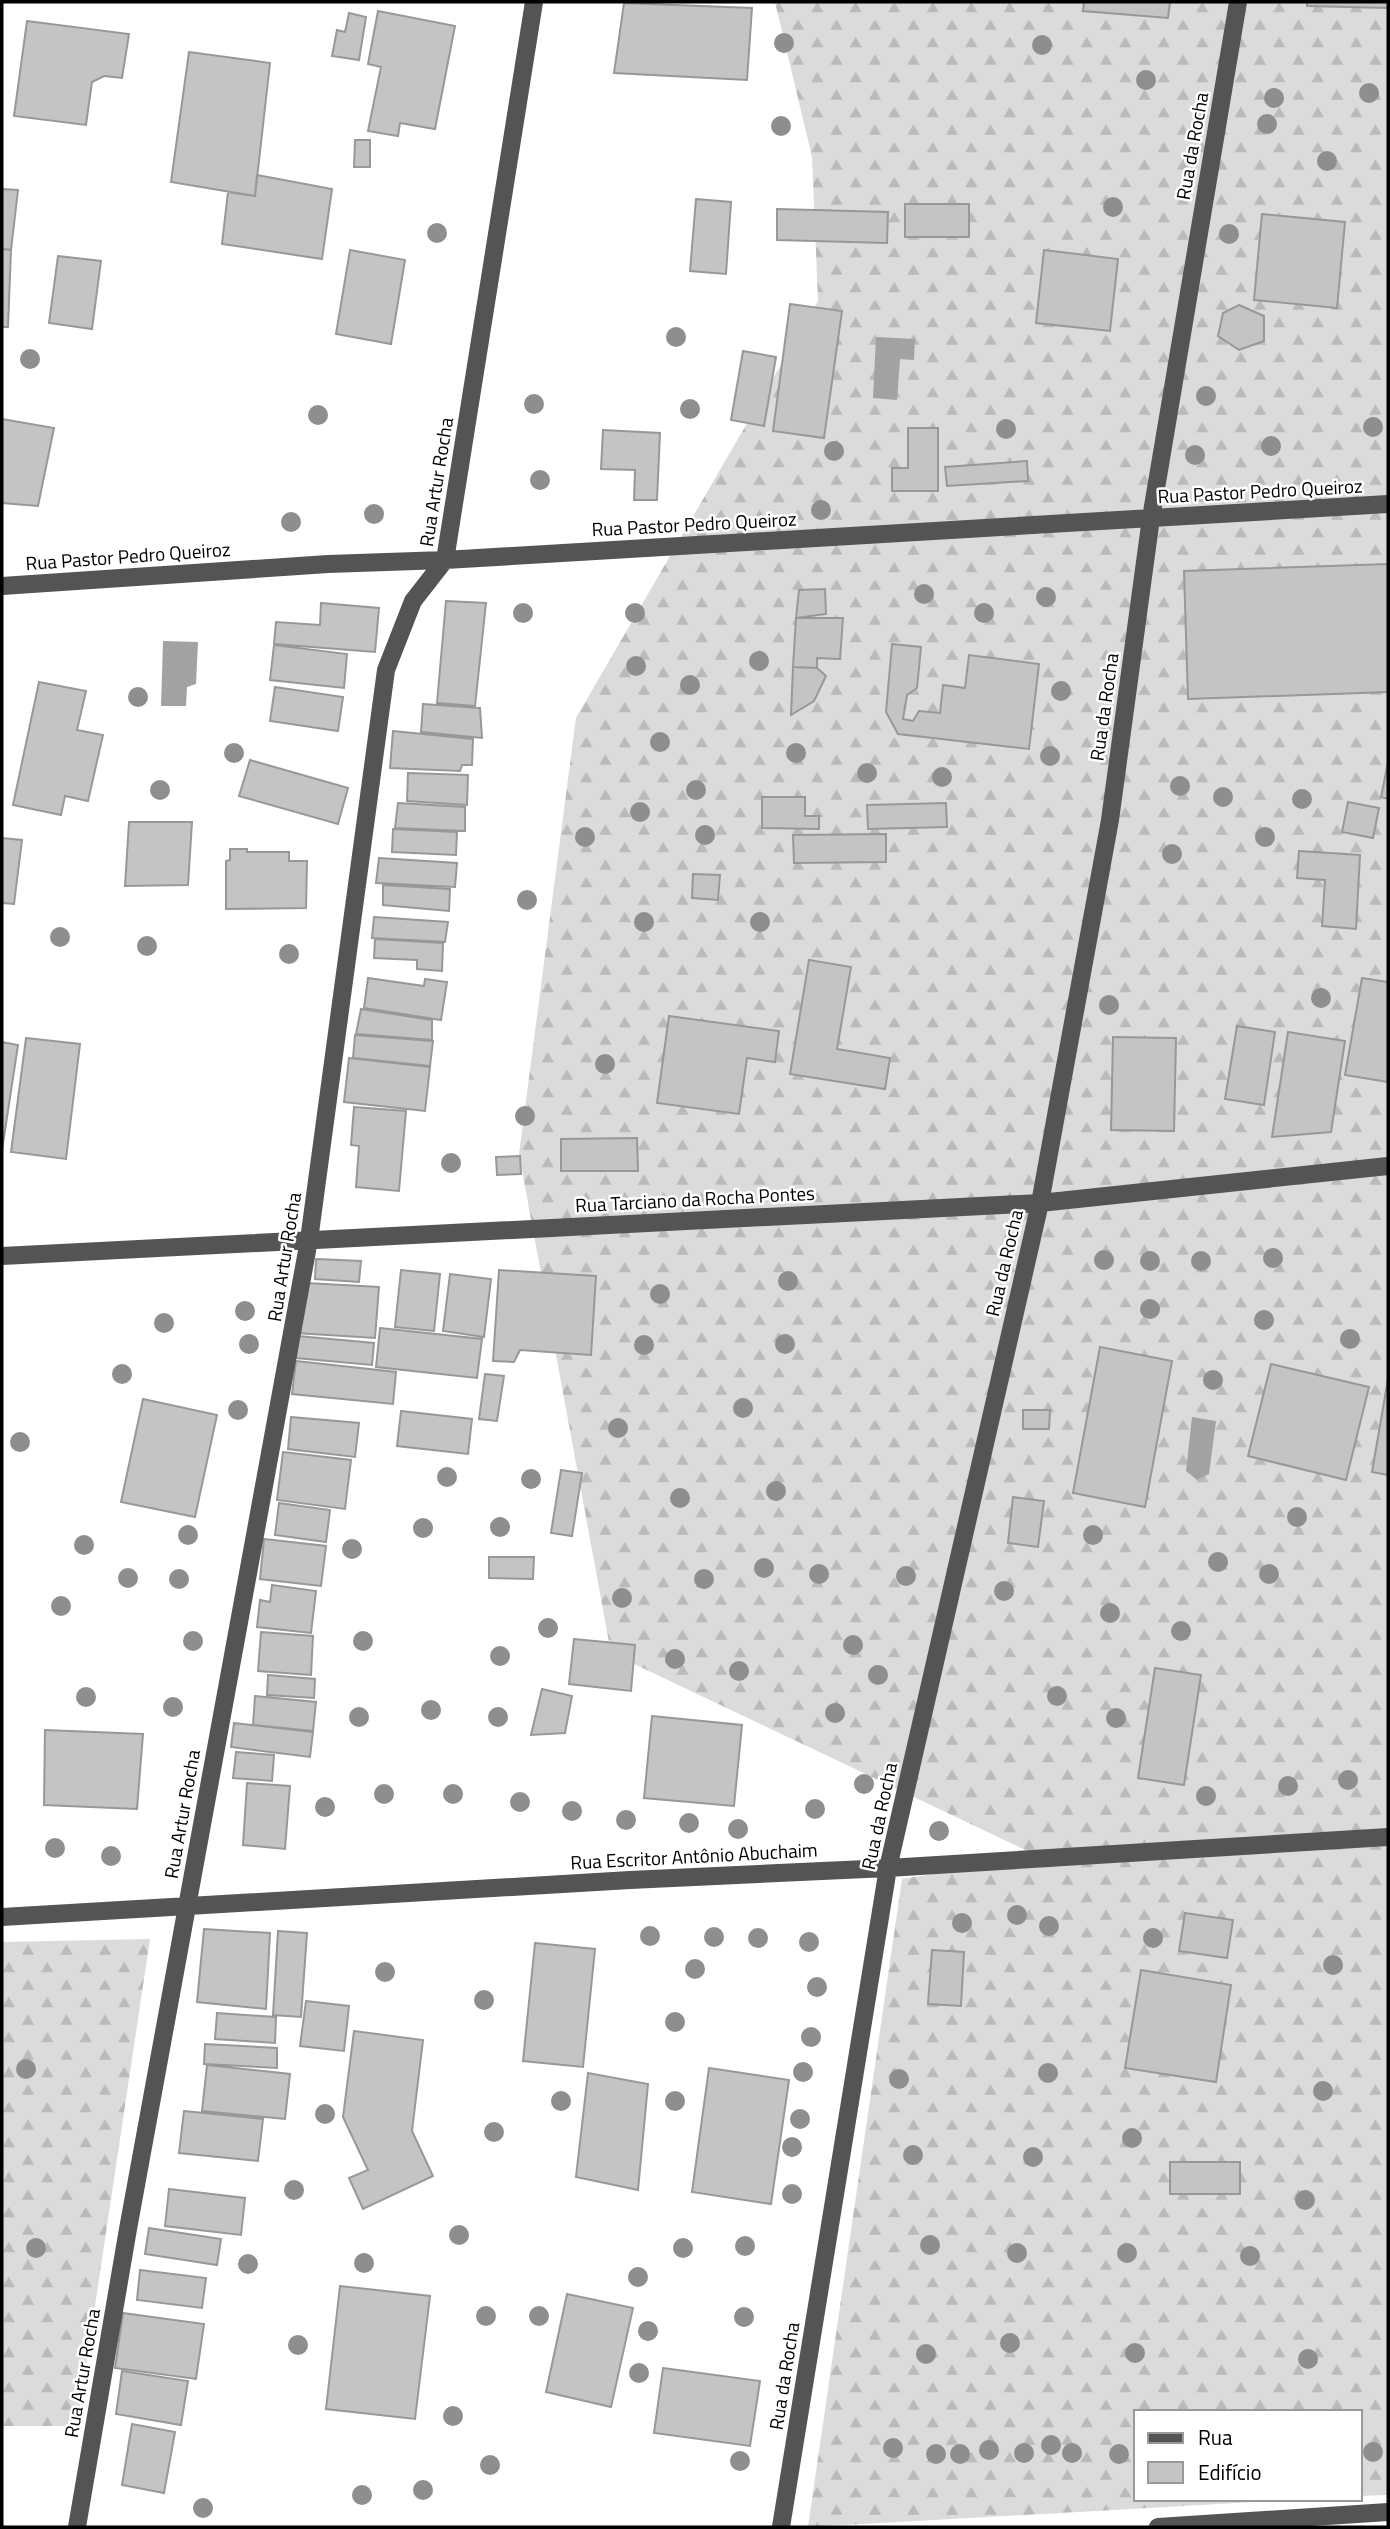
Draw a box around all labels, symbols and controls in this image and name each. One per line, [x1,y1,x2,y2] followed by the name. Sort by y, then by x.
[1168,89,1215,202] street label: Rua da Rocha
[411,415,460,549] street label: Rua Artur Rocha
[1157,471,1363,510] street label: Rua Pastor Pedro Queiroz
[591,504,797,543] street label: Rua Pastor Pedro Queiroz
[25,534,231,577] street label: Rua Pastor Pedro Queiroz
[1082,651,1125,763] street label: Rua da Rocha
[574,1178,816,1219] street label: Rua Tarciano da Rocha Pontes
[259,1190,308,1324] street label: Rua Artur Rocha
[977,1206,1030,1319] street label: Rua da Rocha
[156,1747,207,1881] street label: Rua Artur Rocha
[853,1759,904,1872] street label: Rua da Rocha
[570,1835,818,1876] street label: Rua Escritor Antônio Abuchaim
[56,2306,107,2440] street label: Rua Artur Rocha
[761,2319,806,2432] street label: Rua da Rocha
[1134,2410,1362,2501] legend
[1198,2421,1233,2453] text: Rua
[1198,2456,1262,2488] text: Edifício

